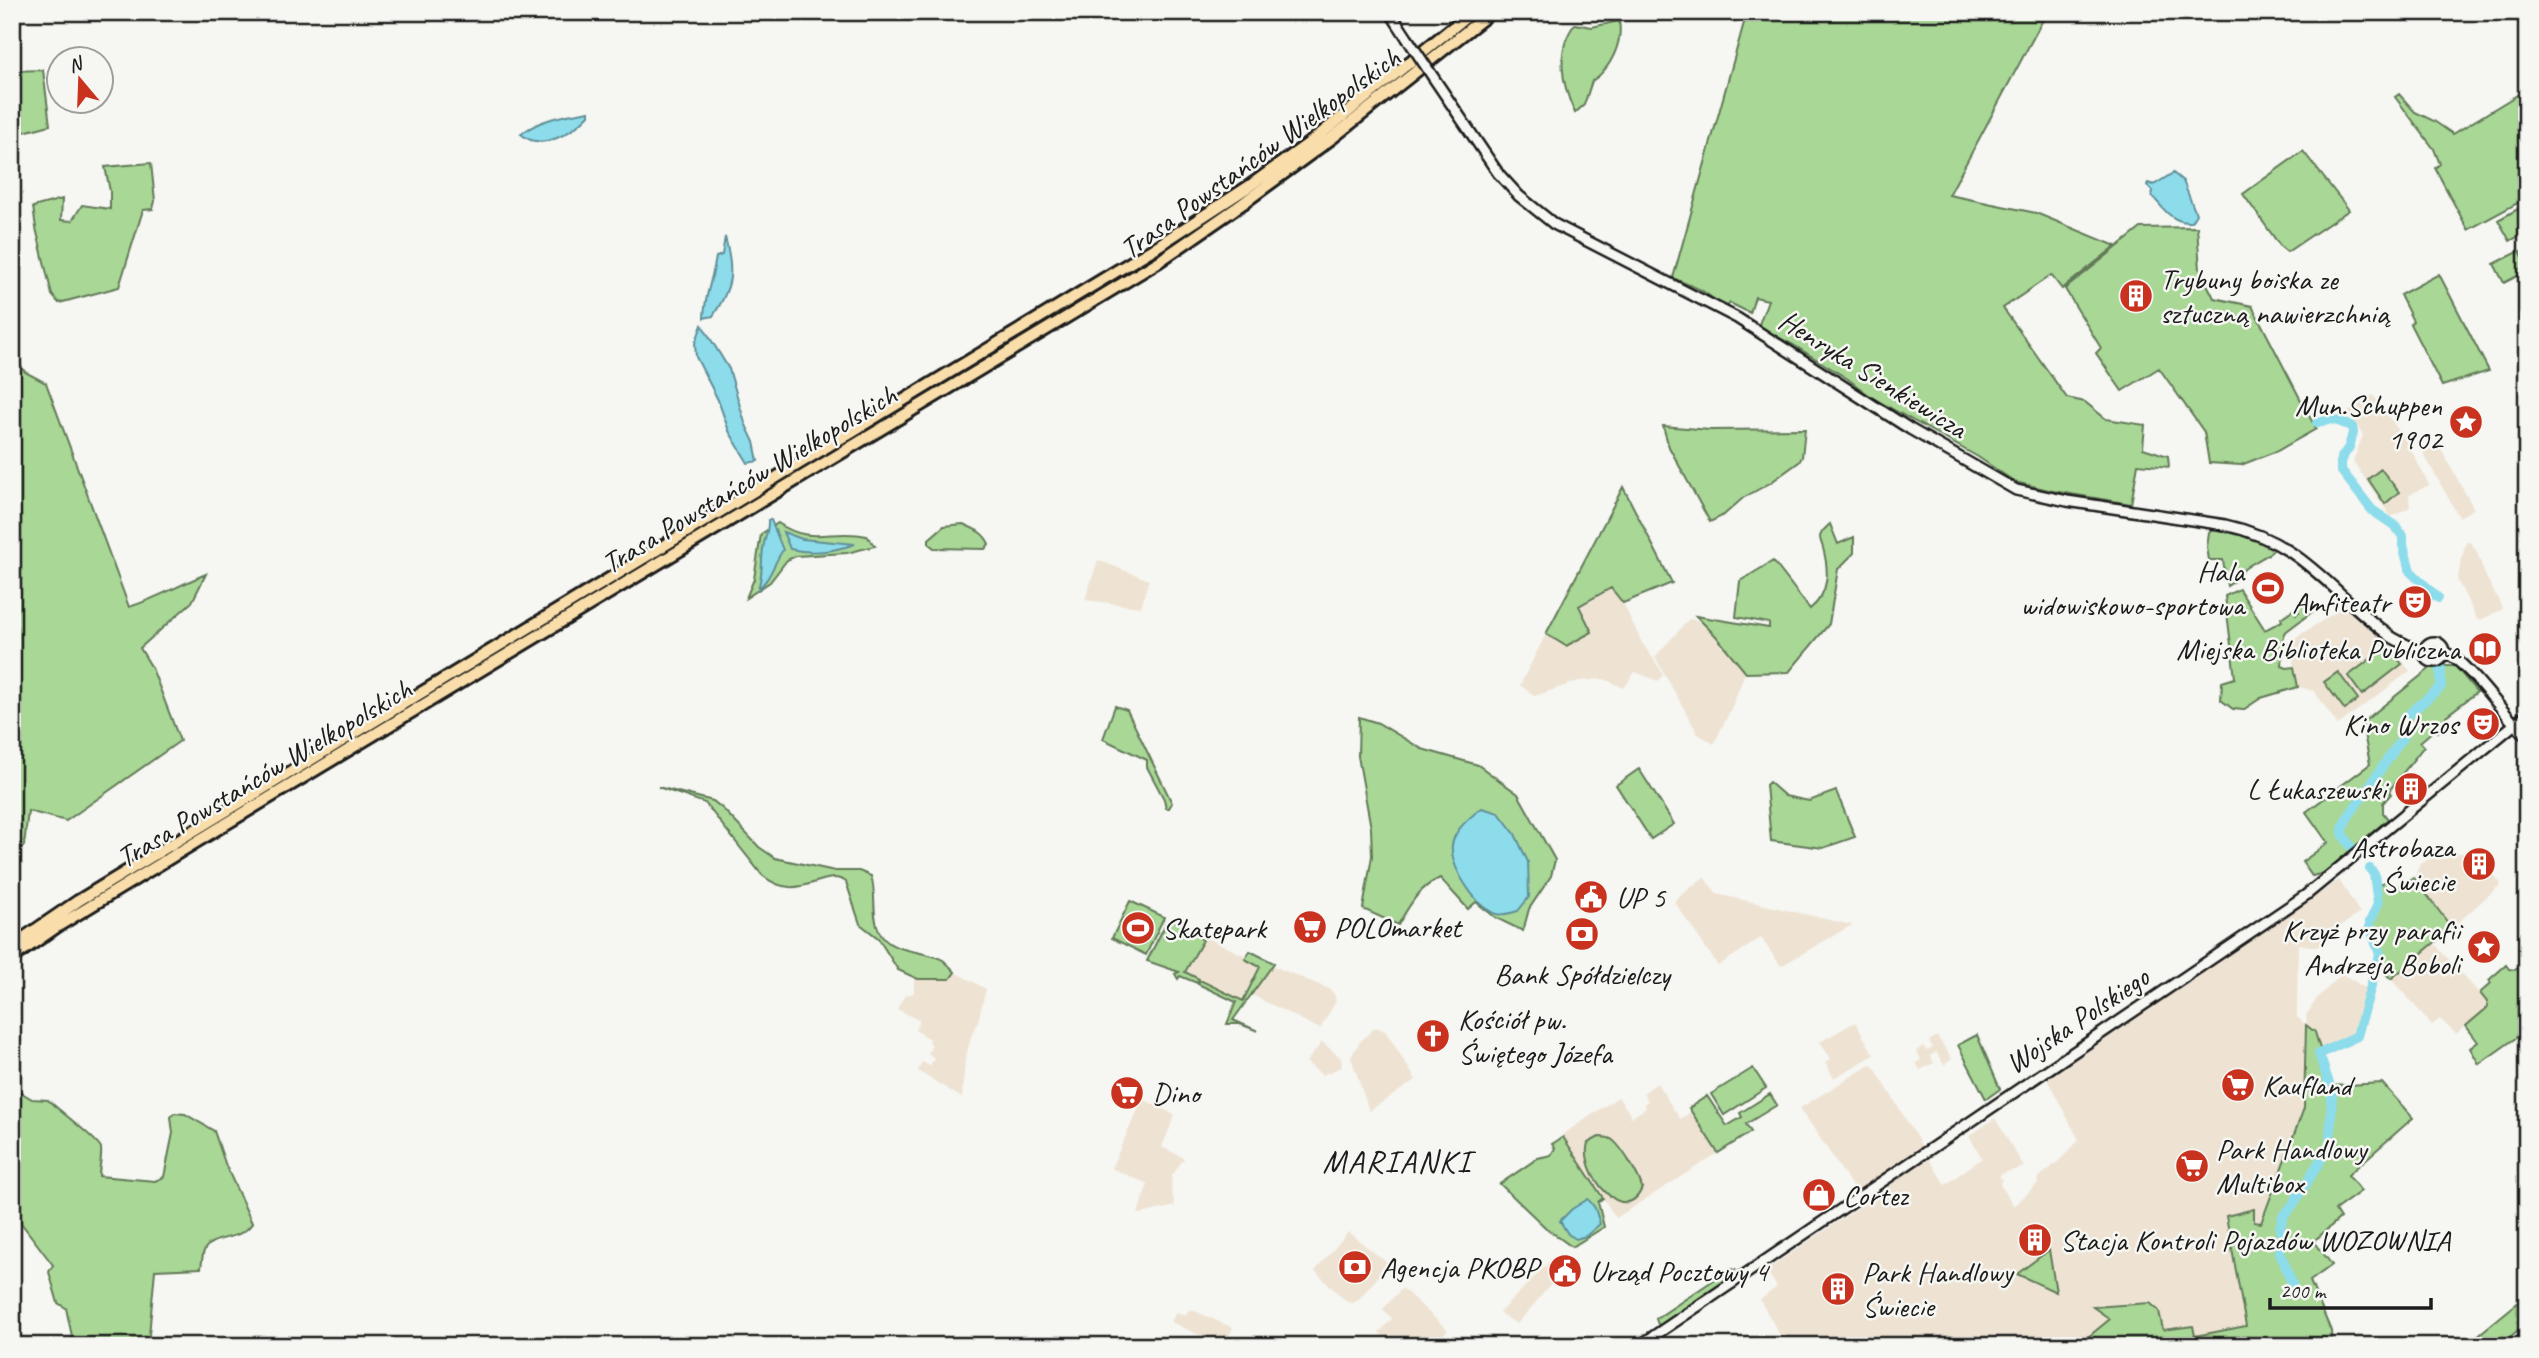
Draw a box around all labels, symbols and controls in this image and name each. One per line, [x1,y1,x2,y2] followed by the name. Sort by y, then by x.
[1112,38,1408,268] street label: Trasa Powstańców Wielkopolskich
[46,46,116,116] north arrow
[65,51,87,78] text: N
[2160,260,2391,332] place label: Trybuny boiska ze sztuczną nawierzchnią
[2117,277,2155,315] building icon: Trybuny boiska ze sztuczną nawierzchnią
[1772,301,1976,448] street label: Henryka Sienkiewicza
[595,376,904,582] street label: Trasa Powstańców Wielkopolskich
[2295,386,2445,458] place label: Mun.Schuppen 1902
[2447,403,2485,441] place icon: Mun.Schuppen 1902
[2020,552,2247,624] place label: Hala widowiskowo-sportowa
[2249,569,2287,607] sports icon: Hala widowiskowo-sportowa
[2292,583,2393,621] place label: Amfiteatr
[2396,583,2434,621] theatre icon: Amfiteatr
[2176,630,2462,668] place label: Miejska Biblioteka Publiczna
[2466,630,2504,668] library icon: Miejska Biblioteka Publiczna
[110,670,419,876] street label: Trasa Powstańców Wielkopolskich
[2343,705,2461,743] place label: Kino Wrzos
[2464,705,2502,743] theatre icon: Kino Wrzos
[2247,770,2389,808] place label: L Łukaszewski
[2392,770,2430,808] building icon: L Łukaszewski
[2351,828,2457,900] place label: Astrobaza Świecie
[2460,845,2498,883] building icon: Astrobaza Świecie
[1572,878,1610,916] public building icon: UP 5
[1616,878,1667,916] place label: UP 5
[1291,908,1329,946] supermarket icon: POLOmarket
[1334,908,1464,946] place label: POLOmarket
[1119,909,1157,947] sports icon: Skatepark
[1162,909,1268,947] place label: Skatepark
[2282,911,2463,983] place label: Krzyż przy parafii Andrzeja Boboli
[1563,915,1601,953] bank icon: Bank Spółdzielczy
[2465,928,2503,966] place icon: Krzyż przy parafii Andrzeja Boboli
[1494,955,1673,993] place label: Bank Spółdzielczy
[1998,957,2157,1082] street label: Wojska Polskiego
[1458,1000,1614,1072] place label: Kościół pw. Świętego Józefa
[1414,1017,1452,1055] church icon: Kościół pw. Świętego Józefa
[2219,1066,2257,1104] supermarket icon: Kaufland
[2262,1066,2356,1104] place label: Kaufland
[1108,1074,1146,1112] supermarket icon: Dino
[1152,1074,1203,1112] place label: Dino
[2216,1130,2369,1202] place label: Park Handlowy Multibox
[1322,1141,1477,1182] district label: MARIANKI
[2173,1147,2211,1185] supermarket icon: Park Handlowy Multibox
[1800,1176,1838,1214] shop icon: Cortez
[1843,1176,1909,1214] place label: Cortez
[2016,1221,2054,1259] building icon: Stacja Kontroli Pojazdów WOZOWNIA
[2060,1221,2452,1259] place label: Stacja Kontroli Pojazdów WOZOWNIA
[1336,1248,1374,1286] bank icon: Agencja PKOBP
[1380,1248,1542,1286] place label: Agencja PKOBP
[1546,1252,1584,1290] public building icon: Urząd Pocztowy 4
[1590,1252,1770,1290] place label: Urząd Pocztowy 4
[1862,1253,2015,1325] place label: Park Handlowy Świecie
[2270,1267,2430,1311] scale bar
[1819,1270,1857,1308] building icon: Park Handlowy Świecie
[2280,1278,2327,1304] text: 200 m

